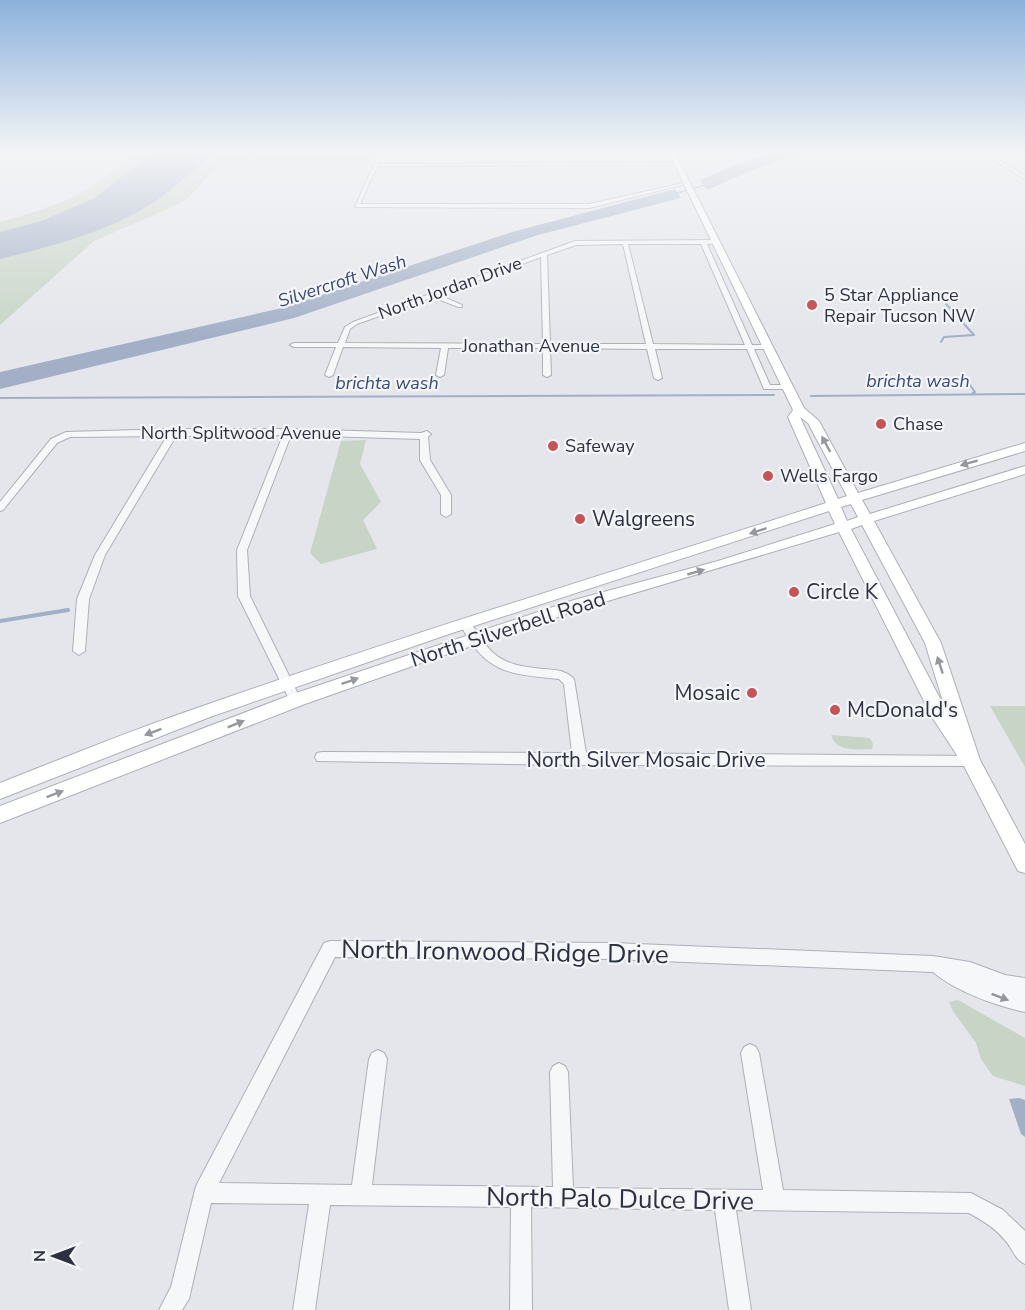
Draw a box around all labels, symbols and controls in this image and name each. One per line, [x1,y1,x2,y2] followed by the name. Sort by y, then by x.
[275,249,409,313] water label: Silvercroft Wash
[375,251,525,325] street label: North Jordan Drive
[824,283,975,328] place label: 5 Star Appliance Repair Tucson NW
[805,298,819,312] marker: 5 Star Appliance Repair Tucson NW
[461,334,600,358] street label: Jonathan Avenue
[866,369,970,393] water label: brichta wash
[335,371,439,395] water label: brichta wash
[893,412,943,436] place label: Chase
[874,417,888,431] marker: Chase
[141,421,341,445] street label: North Splitwood Avenue
[565,434,635,458] place label: Safeway
[821,436,831,453] one-way arrow
[546,439,560,453] marker: Safeway
[960,459,978,468] one-way arrow
[780,464,878,488] place label: Wells Fargo
[761,469,775,483] marker: Wells Fargo
[592,505,695,533] place label: Walgreens
[573,512,587,526] marker: Walgreens
[749,527,767,536] one-way arrow
[687,566,705,576] one-way arrow
[806,578,879,606] place label: Circle K
[407,584,609,674] street label: North Silverbell Road
[787,585,801,599] marker: Circle K
[935,656,944,674] one-way arrow
[341,676,359,686] one-way arrow
[675,679,740,707] place label: Mosaic
[745,686,759,700] marker: Mosaic
[847,696,958,724] place label: McDonald's
[828,703,842,717] marker: McDonald's
[228,719,246,729] one-way arrow
[144,728,162,737] one-way arrow
[526,746,766,774] street label: North Silver Mosaic Drive
[46,789,64,799] one-way arrow
[341,932,669,972] street label: North Ironwood Ridge Drive
[991,992,1009,1002] one-way arrow
[486,1179,754,1219] street label: North Palo Dulce Drive
[24,1226,84,1286] north arrow
[29,1250,51,1262] text: N

